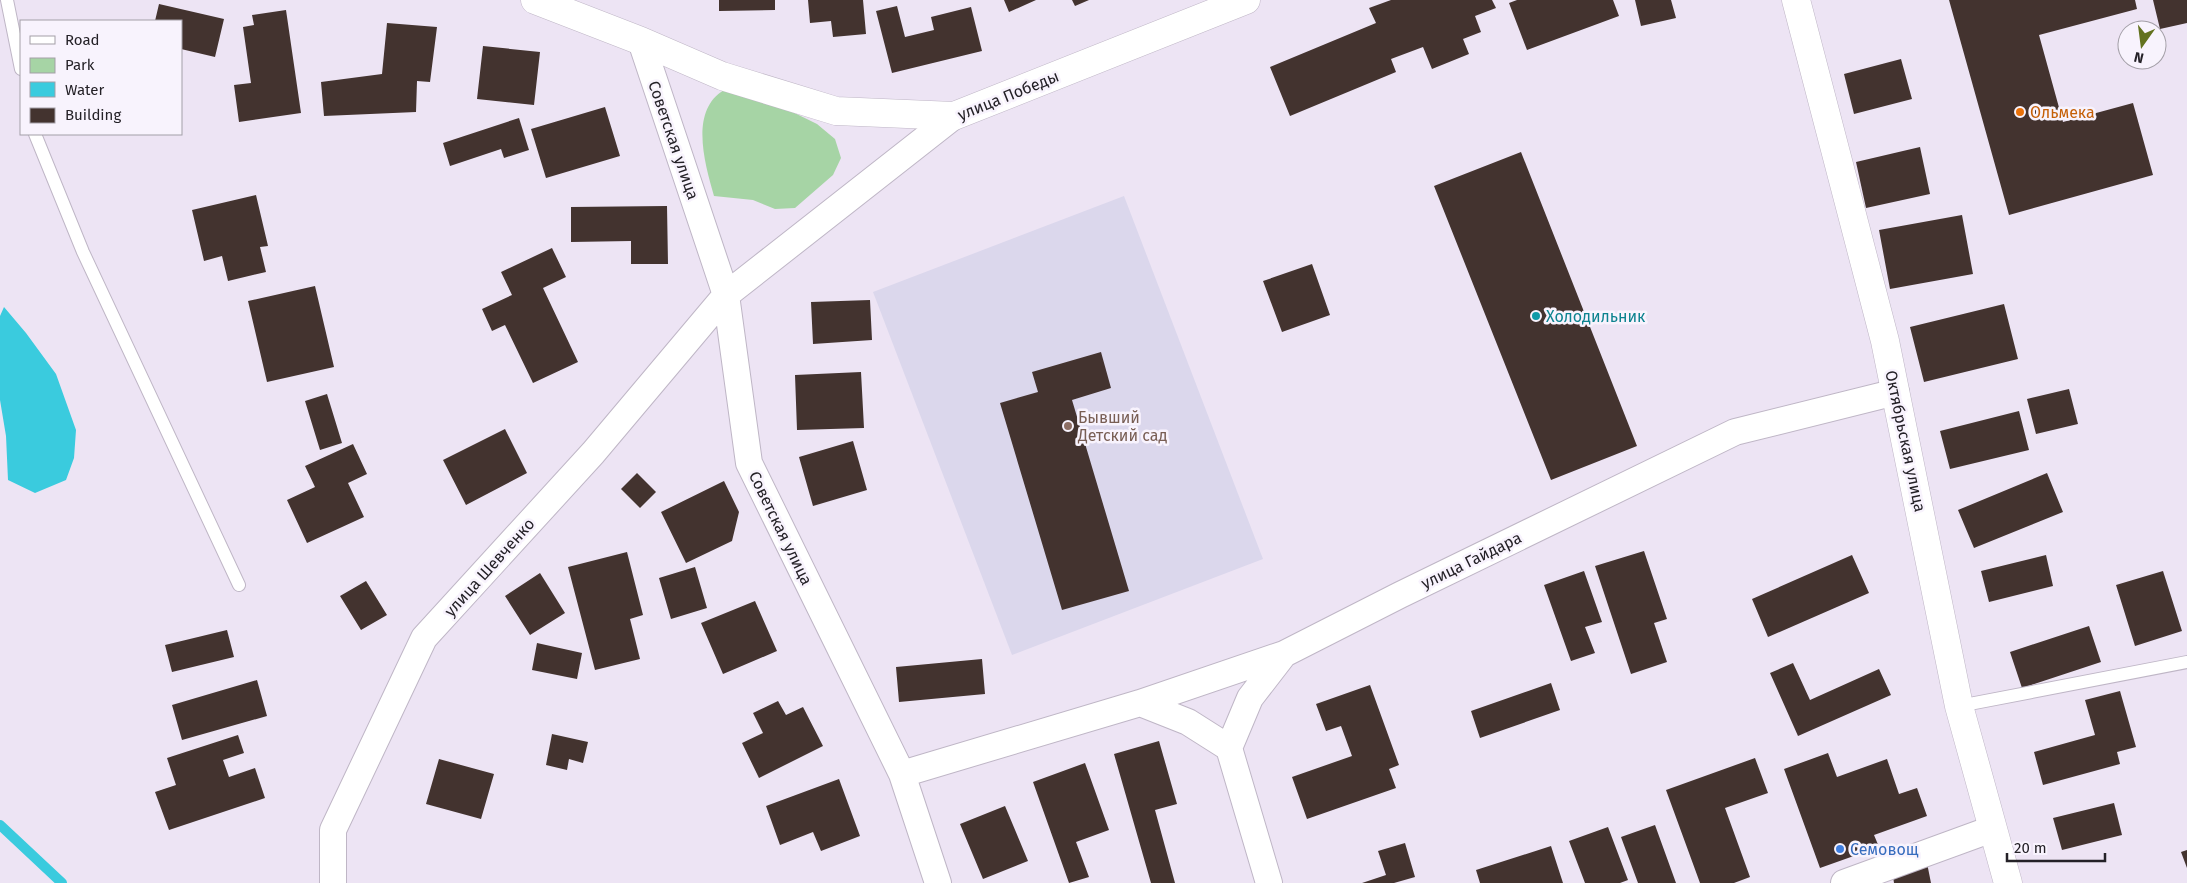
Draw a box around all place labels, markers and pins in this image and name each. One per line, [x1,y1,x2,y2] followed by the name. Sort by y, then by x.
[2030,103,2095,122] place label: Ольмека
[2014,106,2026,118] marker: Ольмека
[1546,307,1646,326] place label: Холодильник
[1530,310,1542,322] marker: Холодильник
[1077,408,1167,445] place label: Бывший Детский сад
[1062,420,1074,432] marker: Бывший Детский сад
[1850,840,1919,859] place label: Семовощ
[1834,843,1846,855] marker: Семовощ

